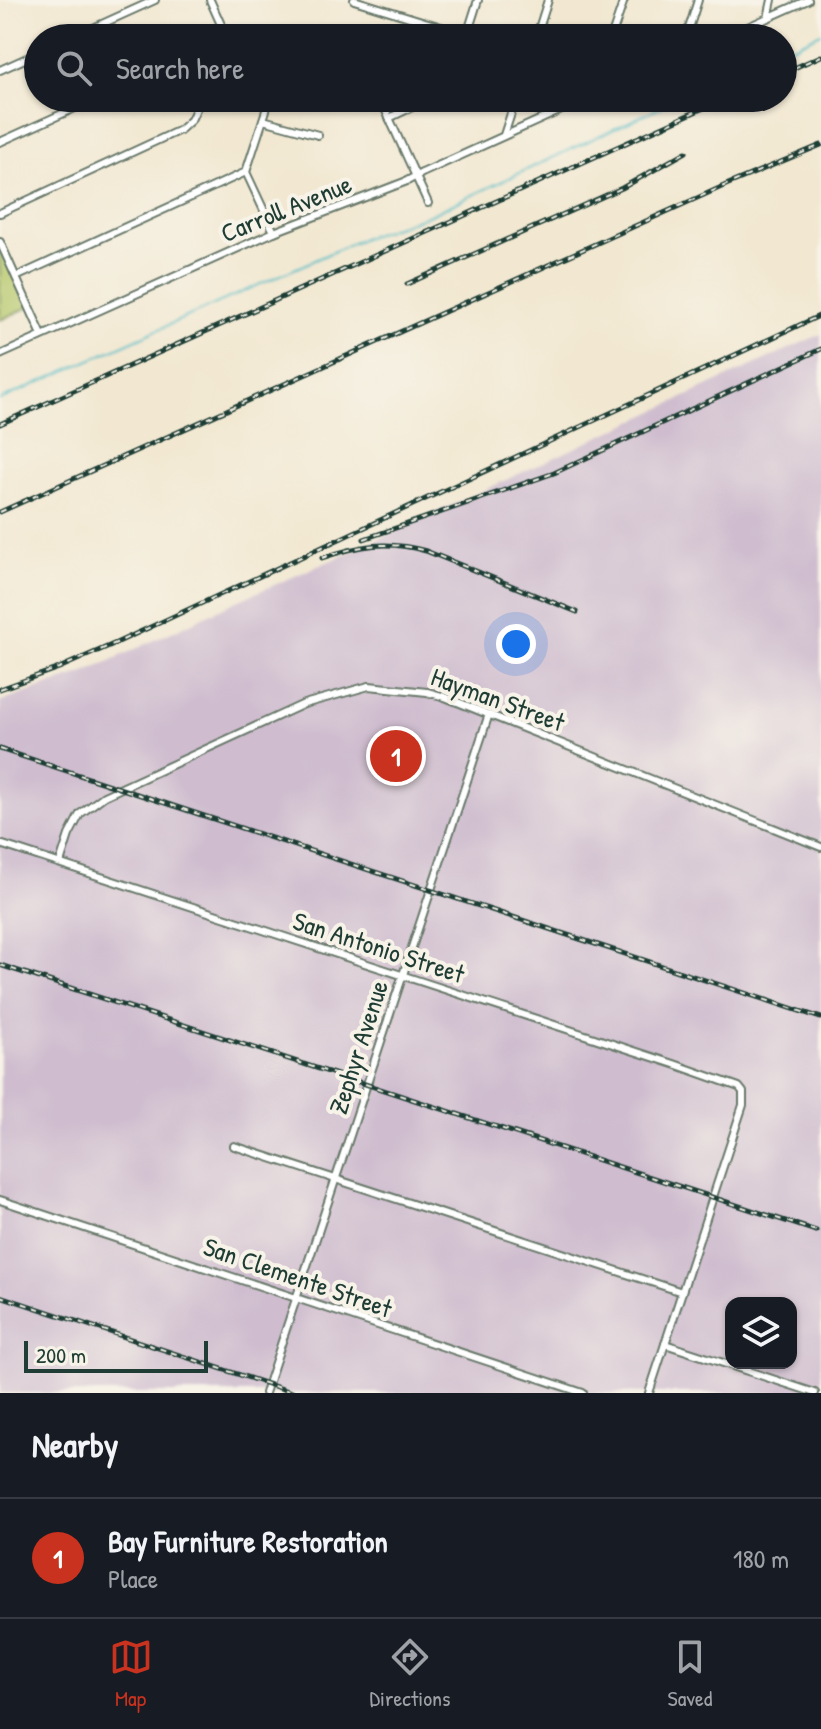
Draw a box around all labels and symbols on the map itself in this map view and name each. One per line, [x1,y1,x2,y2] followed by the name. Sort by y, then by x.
[215,166,357,250] street label: Carroll Avenue
[496,624,536,664] your location
[426,659,571,740] street label: Hayman Street
[370,726,422,786] pin: 1
[289,903,470,992] street label: San Antonio Street
[320,976,396,1118] street label: Zephyr Avenue
[199,1228,398,1326] street label: San Clemente Street
[24,1337,208,1373] scale bar

